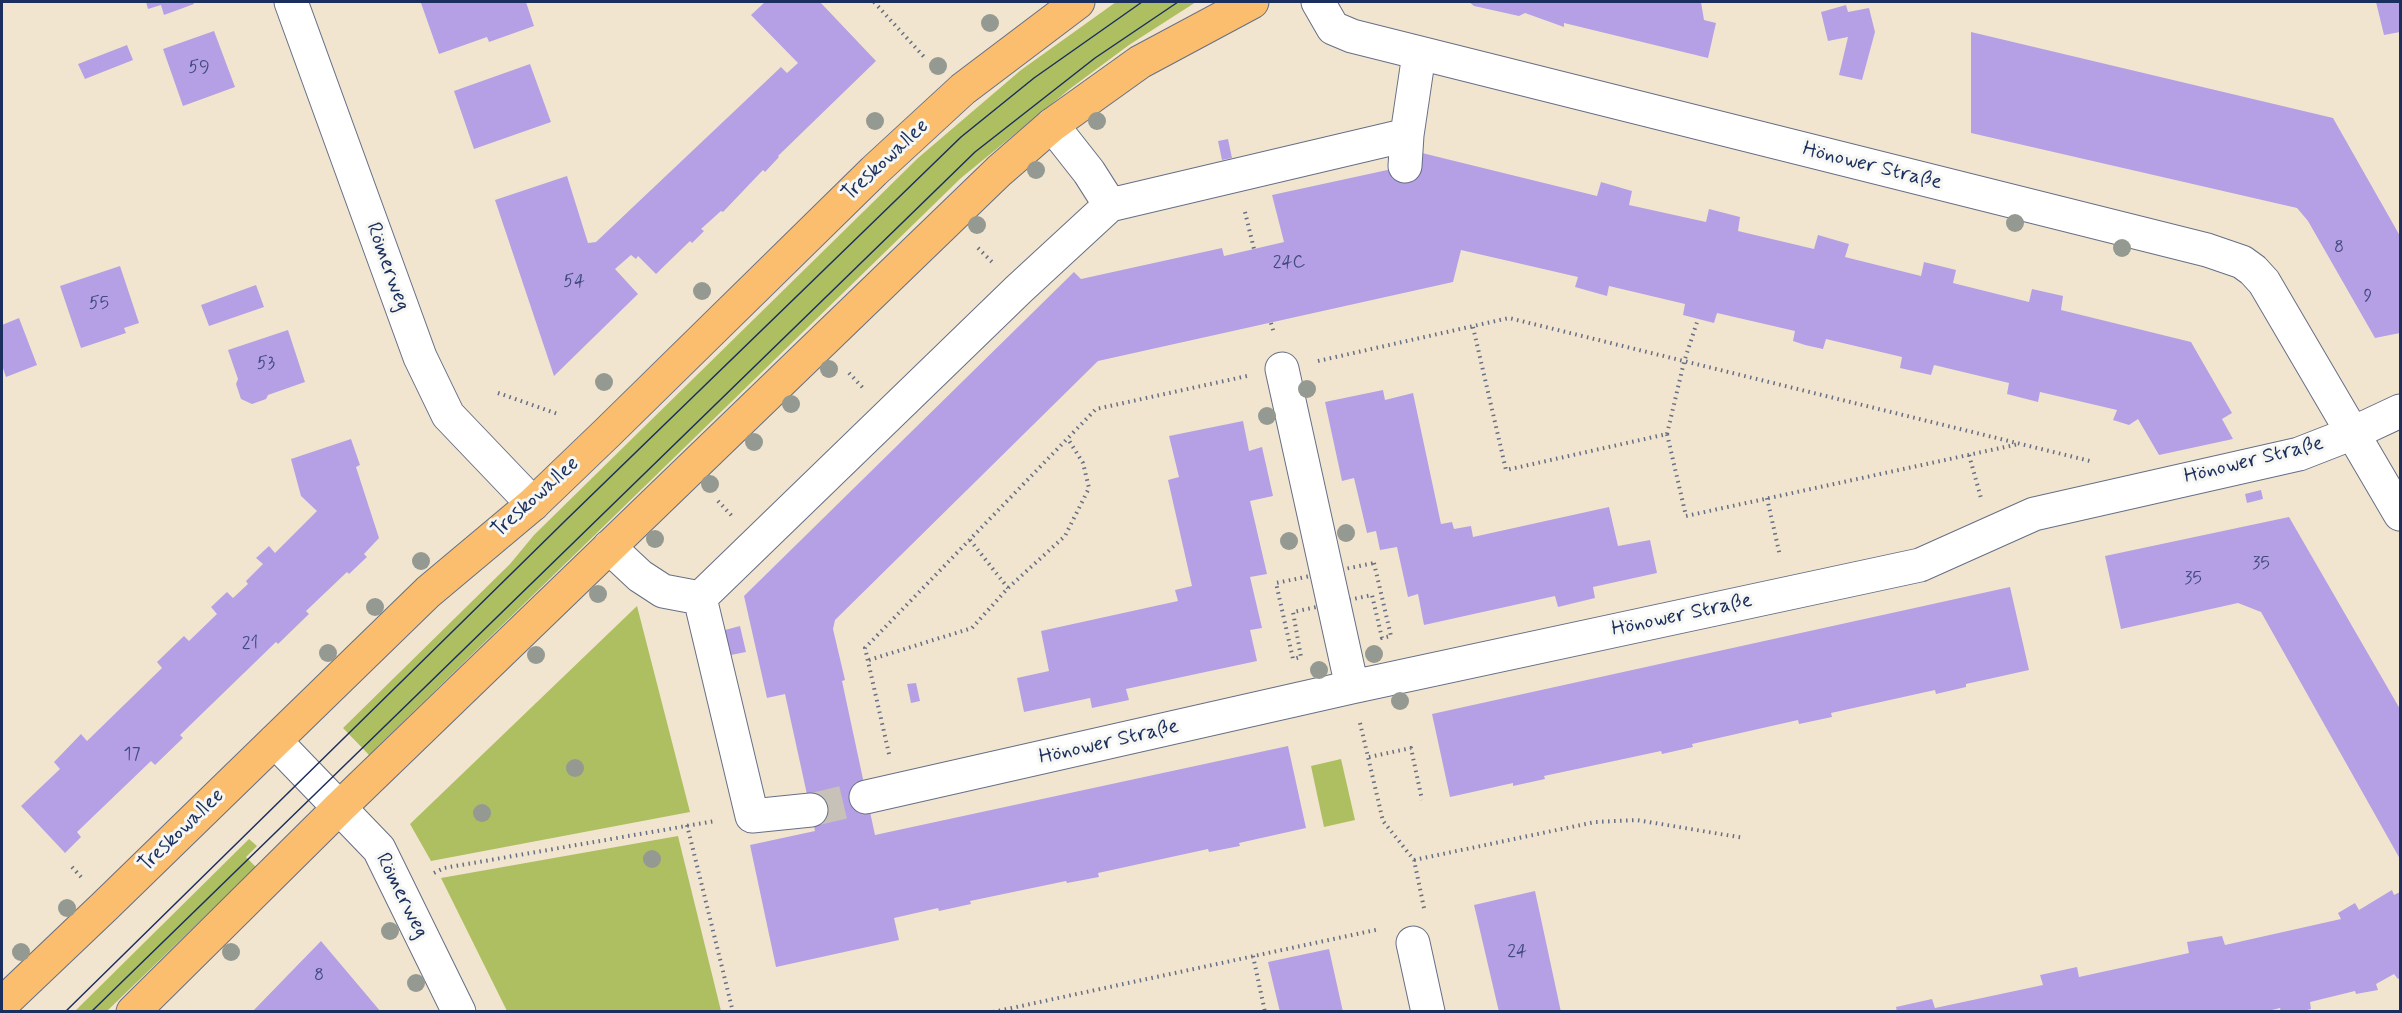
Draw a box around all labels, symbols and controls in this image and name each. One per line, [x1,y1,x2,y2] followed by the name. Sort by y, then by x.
[188,57,210,79] house number: 59
[837,114,935,208] street label: Treskowallee
[1800,138,1944,196] street label: Hönower Straße
[359,219,415,315] street label: Römerweg
[2334,237,2344,259] house number: 8
[1273,252,1305,274] house number: 24C
[563,271,585,293] house number: 54
[2364,286,2372,308] house number: 9
[89,293,109,315] house number: 55
[257,353,275,375] house number: 53
[2182,432,2326,490] street label: Hönower Straße
[487,452,585,544] street label: Treskowallee
[2252,553,2270,575] house number: 35
[2184,568,2202,590] house number: 35
[1610,589,1754,643] street label: Hönower Straße
[242,633,258,655] house number: 21
[1037,715,1181,771] street label: Hönower Straße
[123,744,141,766] house number: 17
[134,784,230,878] street label: Treskowallee
[369,849,433,943] street label: Römerweg
[1507,941,1527,963] house number: 24
[314,965,324,987] house number: 8

